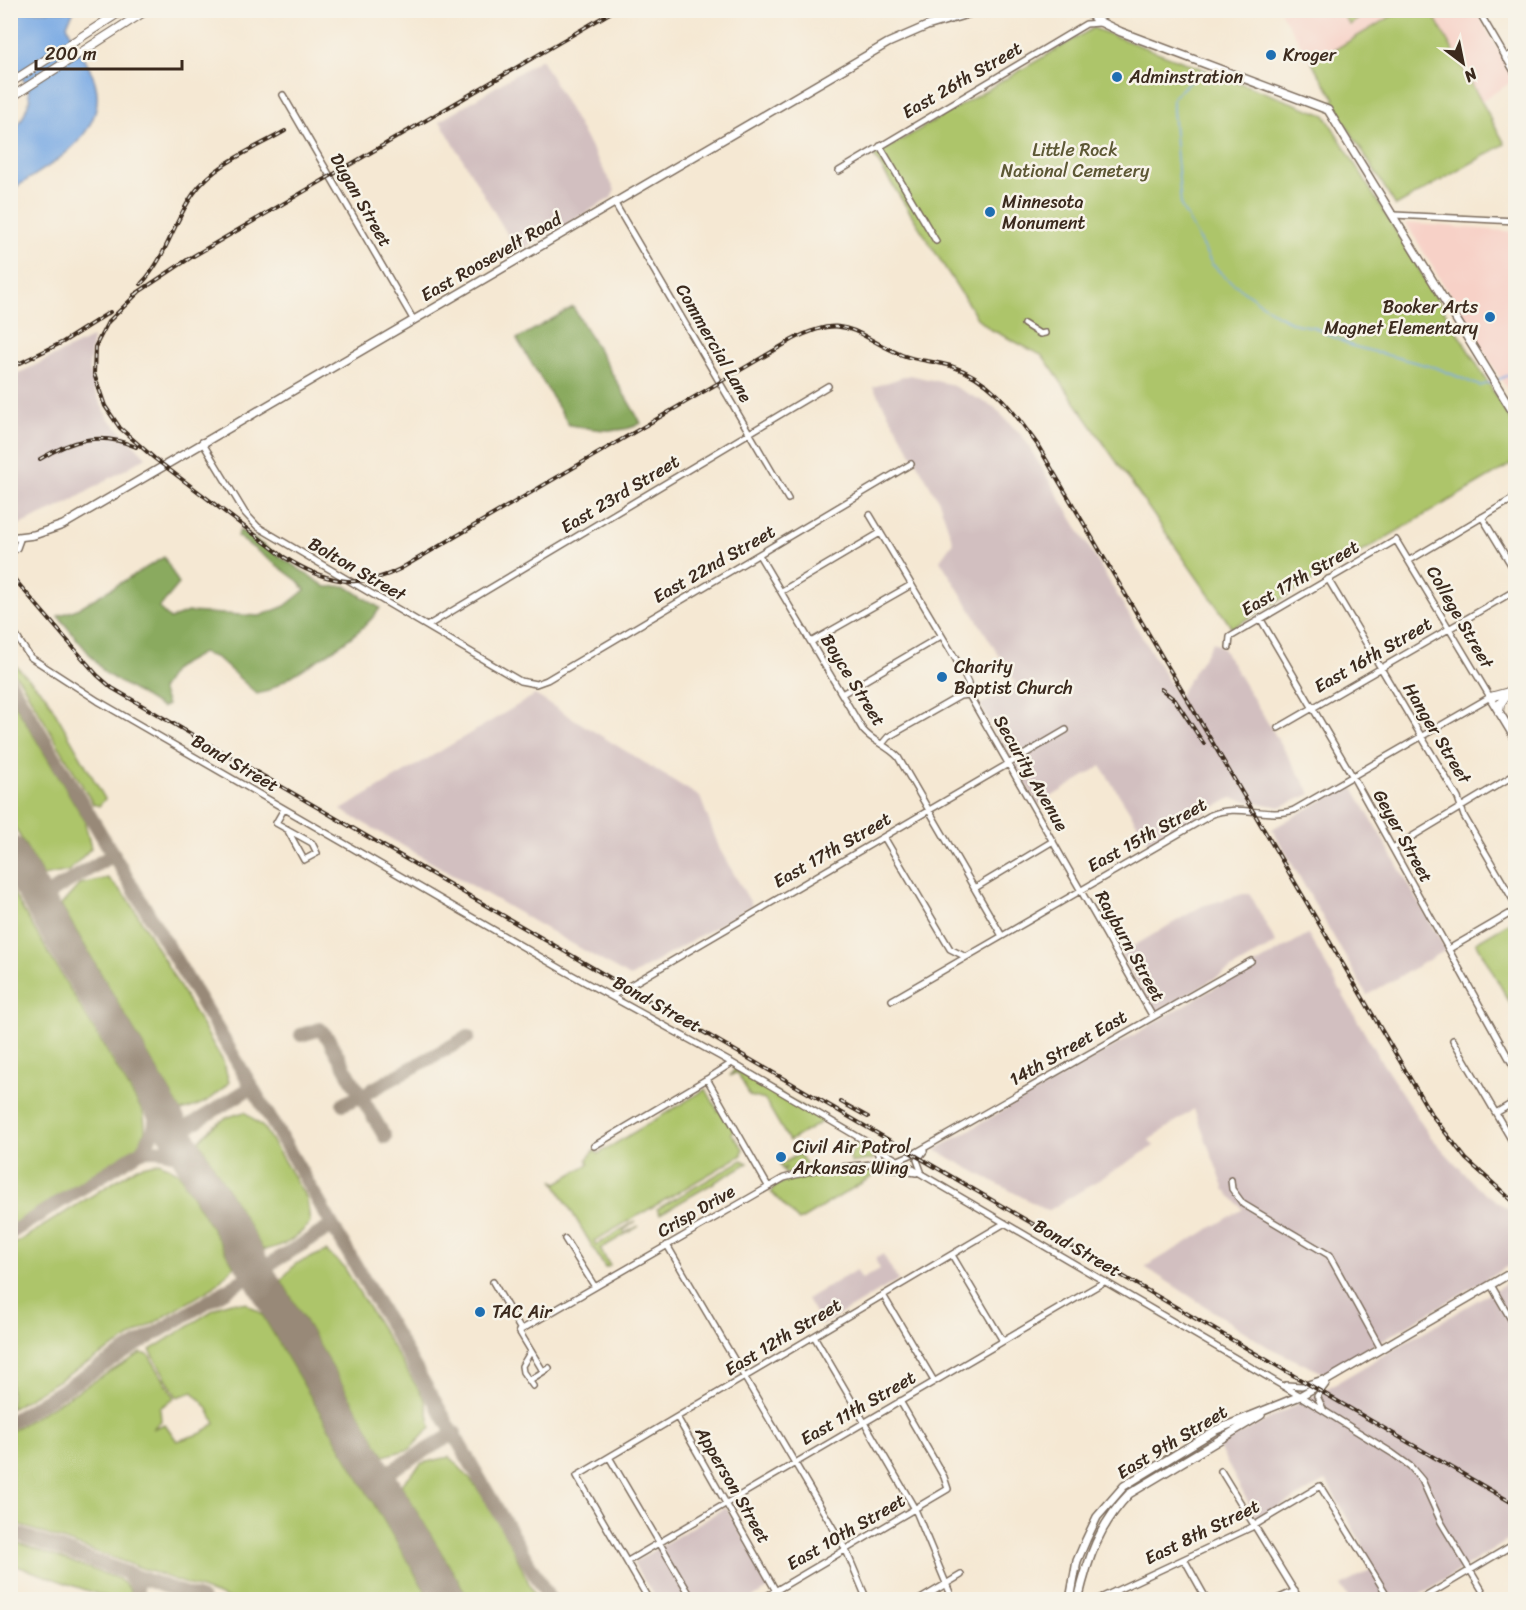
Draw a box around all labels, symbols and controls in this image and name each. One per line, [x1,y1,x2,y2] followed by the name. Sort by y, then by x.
[896,32,1028,128] street label: East 26th Street
[36,33,182,71] scale bar
[1433,33,1493,93] north arrow
[45,38,97,70] text: 200 m
[1283,39,1338,71] place label: Kroger
[1264,48,1278,62] marker: Kroger
[1458,60,1484,91] text: N
[1128,61,1243,93] place label: Adminstration
[1110,70,1124,84] marker: Adminstration
[1001,134,1150,187] park label: Little Rock National Cemetery
[321,147,401,253] street label: Dugan Street
[1002,186,1085,239] place label: Minnesota Monument
[414,203,569,310] street label: East Roosevelt Road
[983,205,997,219] marker: Minnesota Monument
[667,277,761,409] street label: Commercial Lane
[1324,291,1479,344] place label: Booker Arts Magnet Elementary
[1483,310,1497,324] marker: Booker Arts Magnet Elementary
[554,446,686,542] street label: East 23rd Street
[646,516,782,612] street label: East 22nd Street
[302,528,413,610] street label: Bolton Street
[1235,531,1365,625] street label: East 17th Street
[1417,559,1503,675] street label: College Street
[1308,608,1438,702] street label: East 16th Street
[812,627,894,733] street label: Boyce Street
[954,651,1073,704] place label: Charity Baptist Church
[935,670,949,684] marker: Charity Baptist Church
[1394,676,1480,791] street label: Hanger Street
[985,709,1078,838] street label: Security Avenue
[185,725,285,801] street label: Bond Street
[1364,783,1442,889] street label: Geyer Street
[1081,789,1213,881] street label: East 15th Street
[767,803,897,897] street label: East 17th Street
[1086,884,1174,1008] street label: Rayburn Street
[607,967,707,1041] street label: Bond Street
[1003,1001,1133,1095] street label: 14th Street East
[792,1131,912,1184] place label: Civil Air Patrol Arkansas Wing
[774,1150,788,1164] marker: Civil Air Patrol Arkansas Wing
[651,1175,742,1246] street label: Crisp Drive
[1027,1210,1127,1286] street label: Bond Street
[718,1289,848,1385] street label: East 12th Street
[492,1296,553,1328] place label: TAC Air
[473,1305,487,1319] marker: TAC Air
[794,1362,922,1454] street label: East 11th Street
[1110,1396,1234,1488] street label: East 9th Street
[686,1419,780,1550] street label: Apperson Street
[780,1485,912,1579] street label: East 10th Street
[1139,1490,1265,1574] street label: East 8th Street

